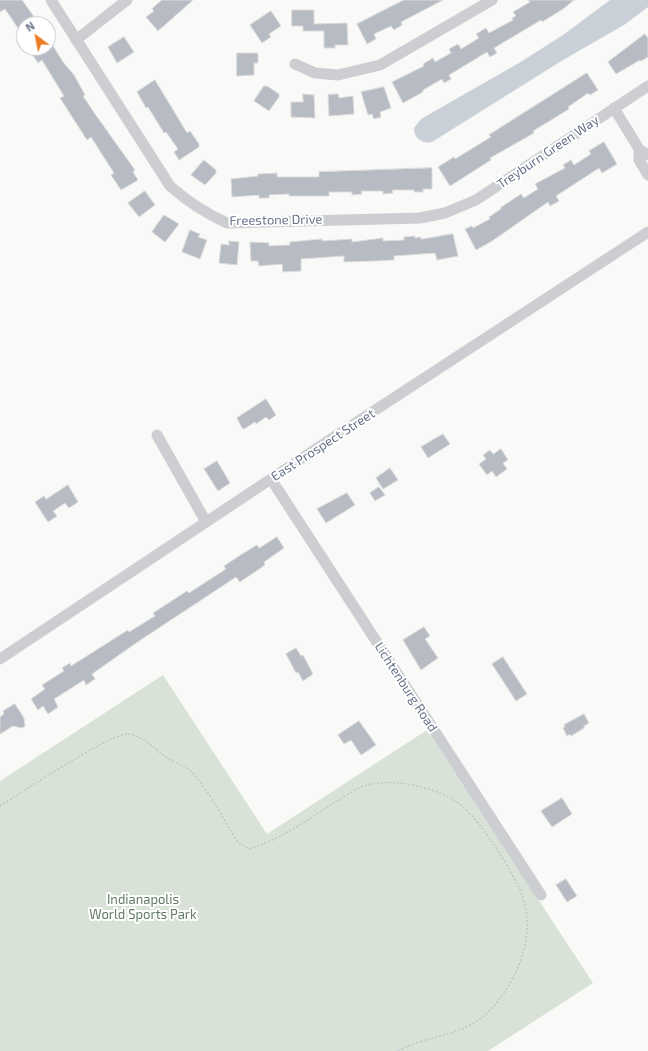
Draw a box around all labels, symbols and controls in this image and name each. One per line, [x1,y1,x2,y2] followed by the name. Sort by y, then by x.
[16,16,56,56] north arrow
[23,19,37,34] text: N
[494,112,602,192] street label: Treyburn Green Way
[229,211,323,229] street label: Freestone Drive
[268,406,378,484] street label: East Prospect Street
[371,639,441,735] street label: Lichtenburg Road
[89,892,197,923] park label: Indianapolis World Sports Park

